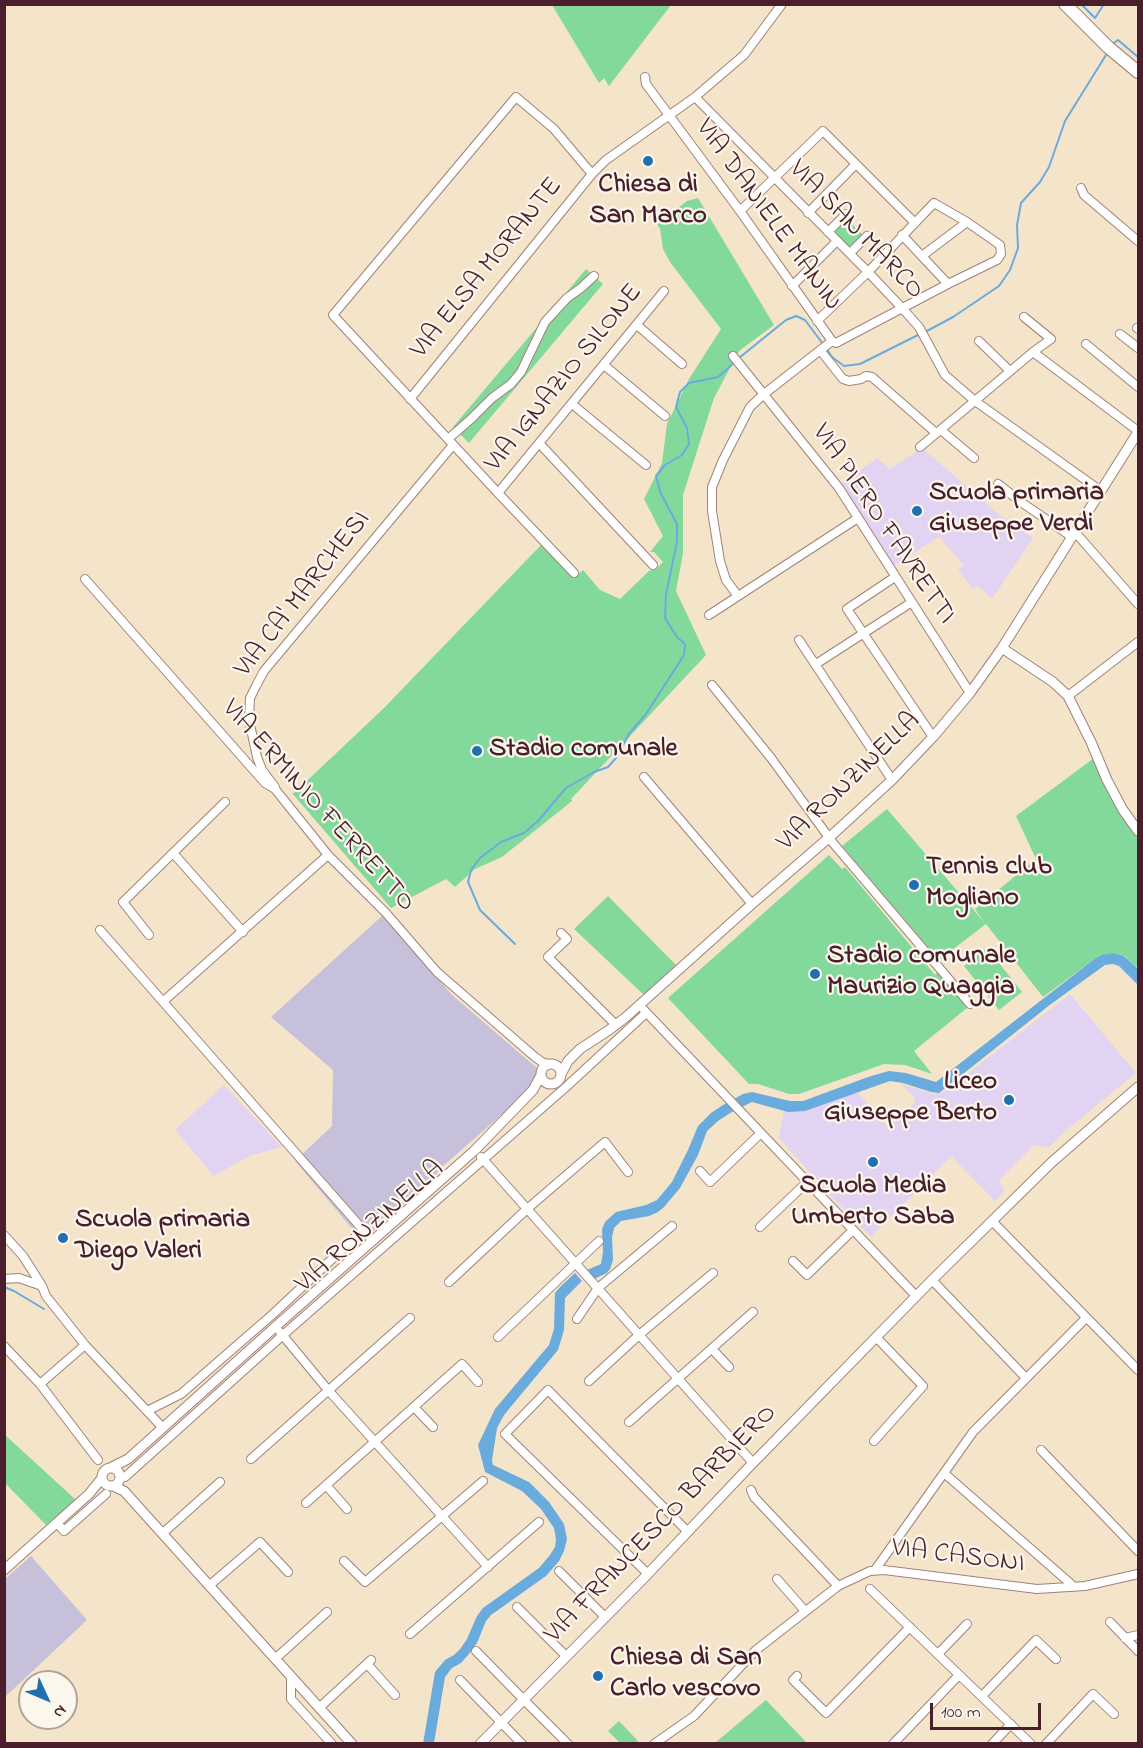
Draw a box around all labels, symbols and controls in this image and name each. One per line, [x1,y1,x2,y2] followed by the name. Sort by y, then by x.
[687,114,847,318] street label: VIA DANIELE MANIN
[641,154,655,168] marker: Chiesa di San Marco
[780,155,930,307] street label: VIA SAN MARCO
[589,171,707,234] place label: Chiesa di San Marco
[405,172,571,366] street label: VIA ELSA MORANTE
[479,278,651,480] street label: VIA IGNAZIO SILONE
[803,419,961,631] street label: VIA PIERO FAVRETTI
[929,479,1104,542] place label: Scuola primaria Giuseppe Verdi
[910,504,924,518] marker: Scuola primaria Giuseppe Verdi
[229,505,379,685] street label: VIA CA' MARCHESI
[213,694,421,920] street label: VIA ERMINIO FERRETTO
[772,707,928,859] street label: VIA RONZINELLA
[489,735,678,767] place label: Stadio comunale
[470,744,484,758] marker: Stadio comunale
[926,853,1052,916] place label: Tennis club Mogliano
[907,878,921,892] marker: Tennis club Mogliano
[827,942,1016,1005] place label: Stadio comunale Maurizio Quaggia
[808,967,822,981] marker: Stadio comunale Maurizio Quaggia
[824,1068,997,1131] place label: Liceo Giuseppe Berto
[1002,1093,1016,1107] marker: Liceo Giuseppe Berto
[290,1155,452,1301] street label: VIA RONZINELLA
[866,1155,880,1169] marker: Scuola Media Umberto Saba
[791,1172,955,1235] place label: Scuola Media Umberto Saba
[75,1206,250,1269] place label: Scuola primaria Diego Valeri
[56,1231,70,1245] marker: Scuola primaria Diego Valeri
[539,1399,785,1651] street label: VIA FRANCESCO BARBIERO
[890,1534,1026,1582] street label: VIA CASONI
[610,1644,762,1707] place label: Chiesa di San Carlo vescovo
[591,1669,605,1683] marker: Chiesa di San Carlo vescovo
[18,1670,78,1730] north arrow
[933,1691,1044,1729] scale bar
[47,1699,72,1723] text: N
[941,1700,981,1726] text: 100 m

